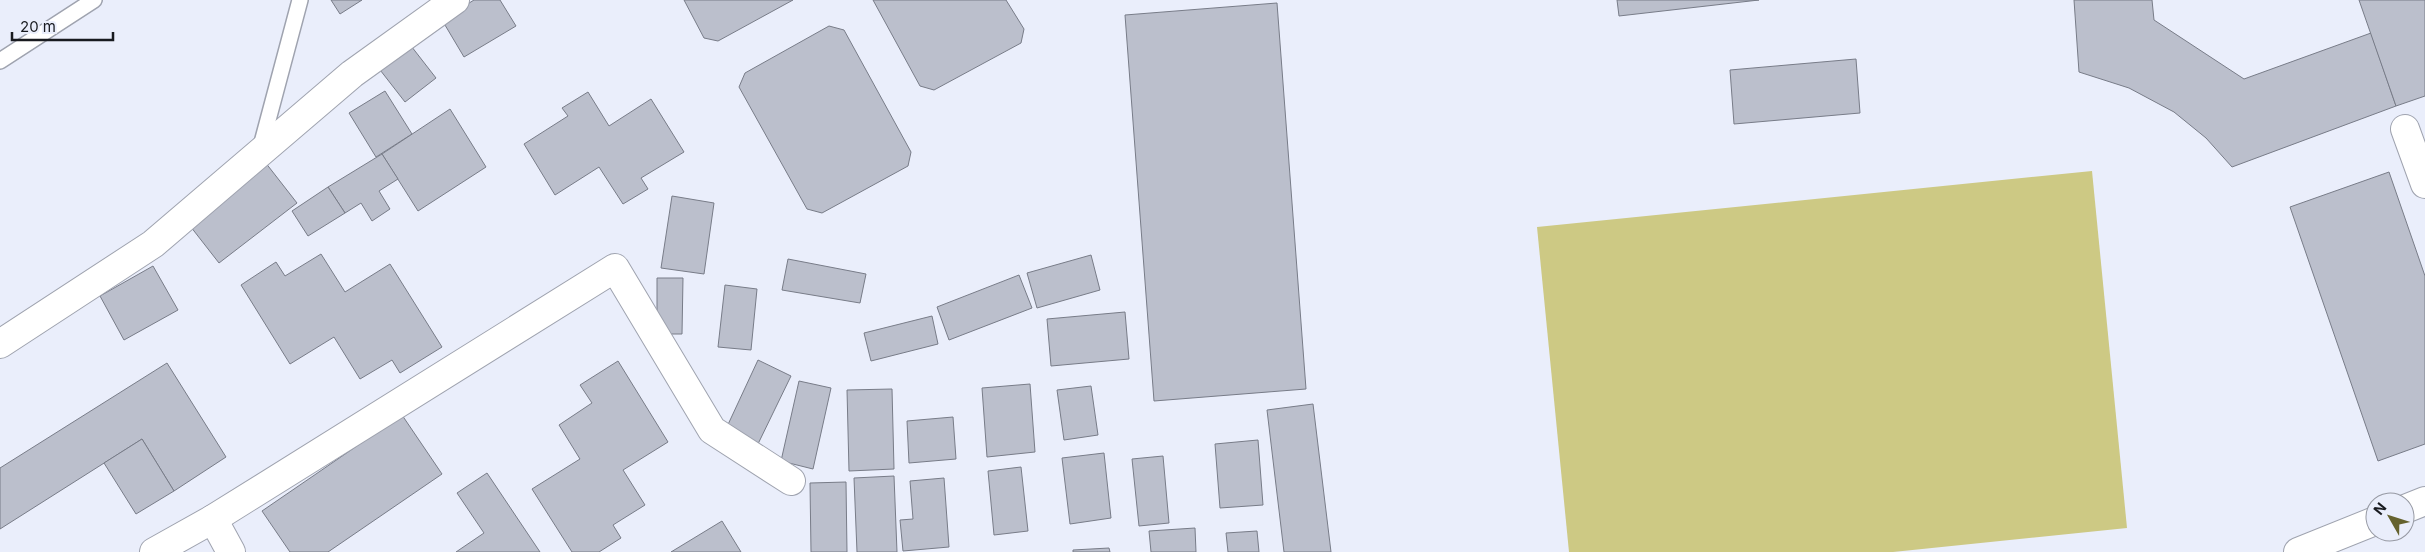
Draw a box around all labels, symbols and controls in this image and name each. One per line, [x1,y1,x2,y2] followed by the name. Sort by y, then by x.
[12,10,114,42] scale bar
[20,17,56,36] text: 20 m
[2365,492,2415,542] north arrow
[2370,499,2389,518] text: N

